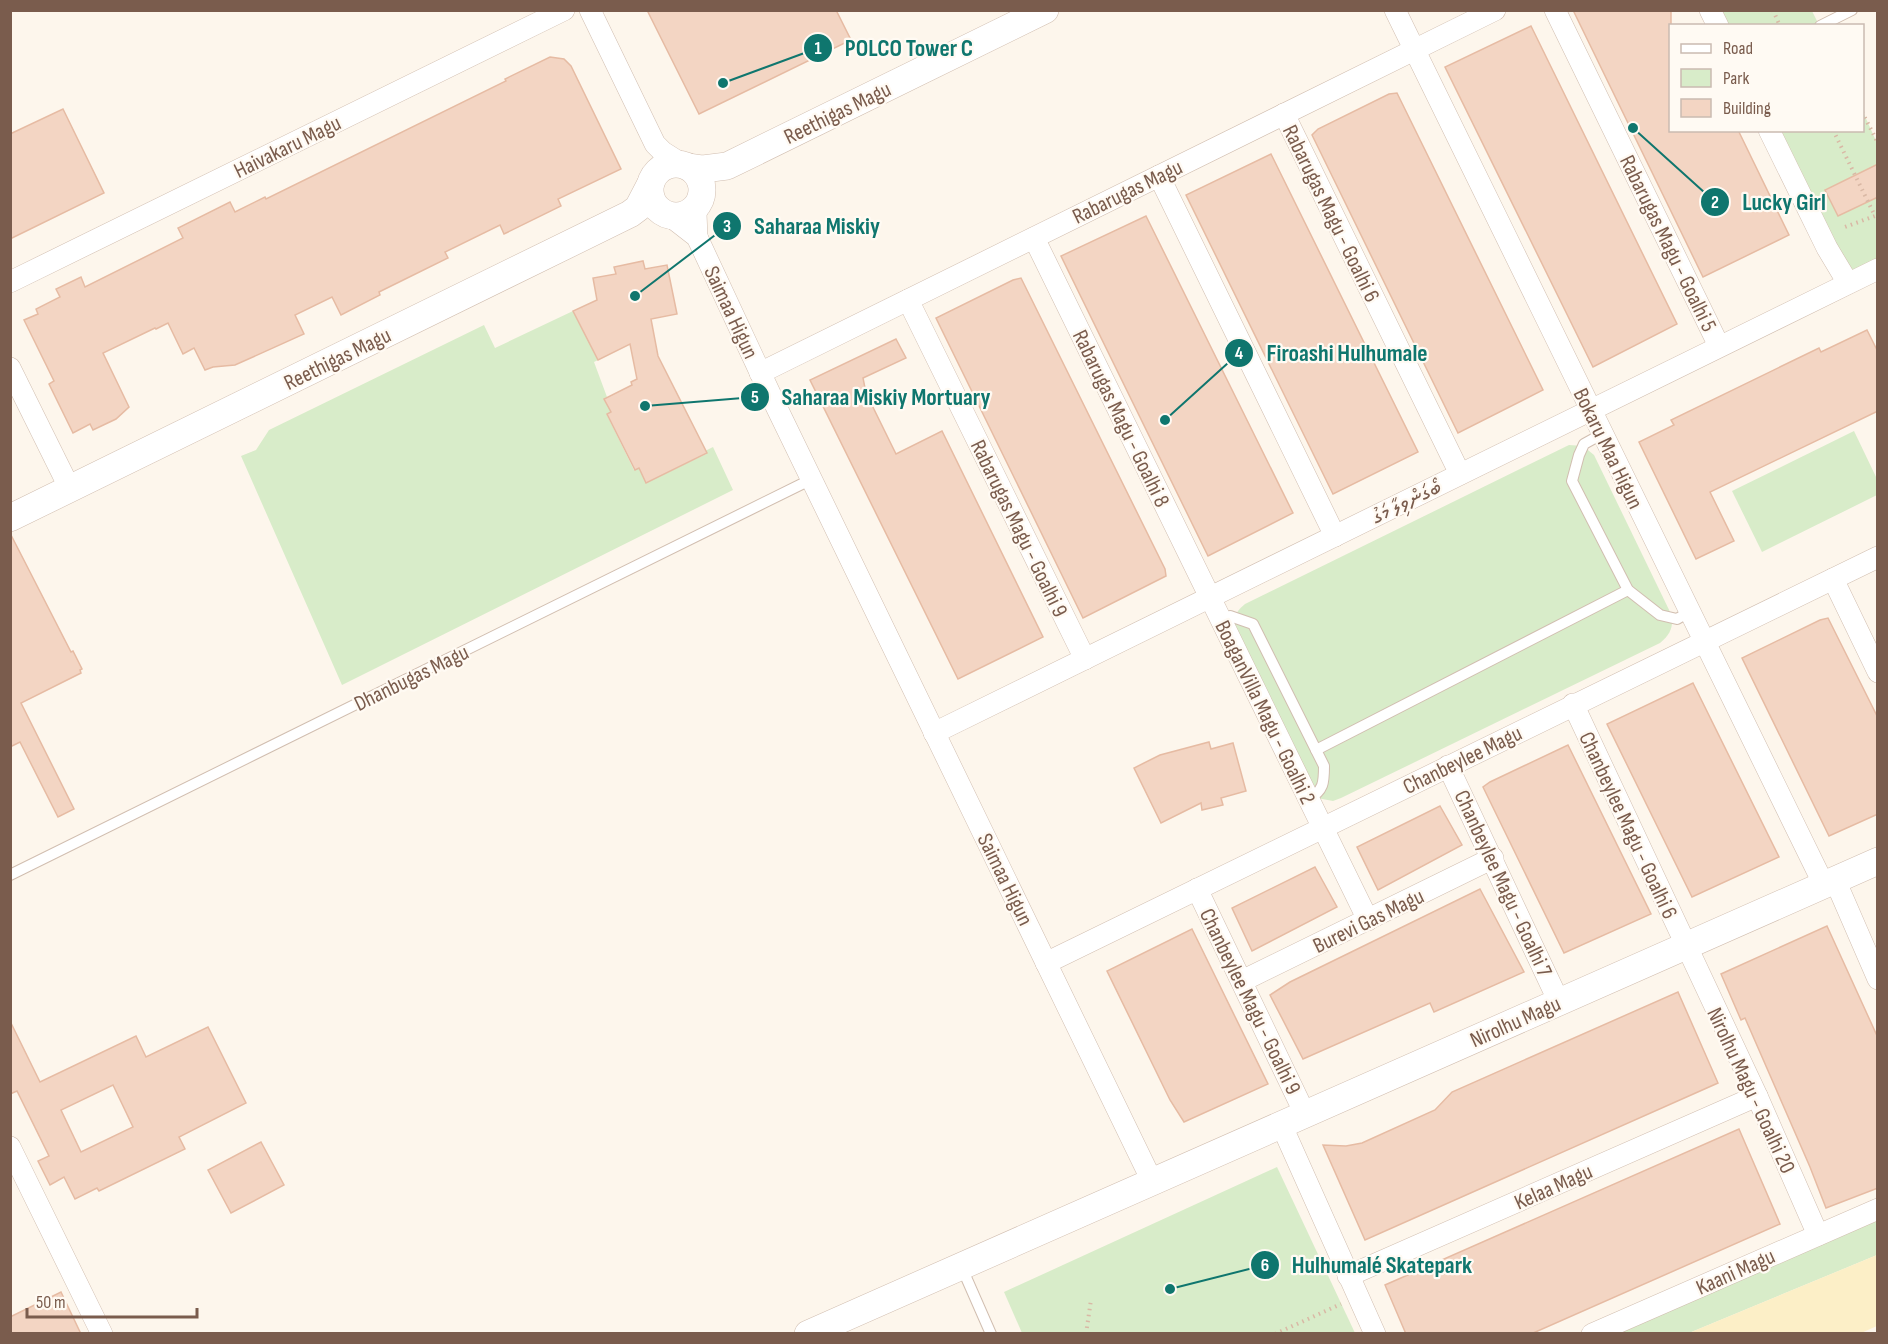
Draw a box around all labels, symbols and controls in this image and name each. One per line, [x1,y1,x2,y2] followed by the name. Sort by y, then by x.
[1669,24,1864,132] legend
[803,27,985,69] callout: POLCO Tower C
[845,34,973,63] text: POLCO Tower C
[814,38,822,59] text: 1
[1723,38,1753,59] text: Road
[1723,68,1749,89] text: Park
[780,76,896,151] street label: Reethigas Magu
[1723,98,1771,119] text: Building
[230,110,346,185] street label: Haivakaru Magu
[1276,121,1385,307] street label: Rabarugas Magu - Goalhi 6
[1613,151,1722,336] street label: Rabarugas Magu - Goalhi 5
[1068,154,1187,231] street label: Rabarugas Magu
[1700,181,1838,223] callout: Lucky Girl
[1742,188,1826,217] text: Lucky Girl
[1711,192,1719,213] text: 2
[712,205,892,247] callout: Saharaa Miskiy
[754,212,880,241] text: Saharaa Miskiy
[723,216,731,237] text: 3
[697,262,764,363] street label: Saimaa Higun
[280,322,396,397] street label: Reethigas Magu
[1066,326,1175,512] street label: Rabarugas Magu - Goalhi 8
[1224,332,1439,374] callout: Firoashi Hulhumale
[1266,339,1428,368] text: Firoashi Hulhumale
[1235,343,1244,364] text: 4
[740,376,1003,418] callout: Saharaa Miskiy Mortuary
[782,383,990,412] text: Saharaa Miskiy Mortuary
[1567,384,1648,513] street label: Bokaru Maa Higun
[751,387,759,408] text: 5
[964,436,1073,622] street label: Rabarugas Magu - Goalhi 9
[1366,474,1446,531] street label: ބޯގަންވިލާ މަގު
[1208,616,1321,809] street label: BoaganVilla Magu - Goalhi 2
[350,639,473,718] street label: Dhanbugas Magu
[1399,720,1527,801] street label: Chanbeylee Magu
[1572,728,1683,924] street label: Chanbeylee Magu - Goalhi 6
[1448,786,1558,981] street label: Chanbeylee Magu - Goalhi 7
[971,829,1039,930] street label: Saimaa Higun
[1309,883,1429,960] street label: Burevi Gas Magu
[1193,904,1306,1099] street label: Chanbeylee Magu - Goalhi 9
[1466,990,1565,1054] street label: Nirolhu Magu
[1700,1003,1801,1178] street label: Nirolhu Magu - Goalhi 20
[1510,1158,1597,1216] street label: Kelaa Magu
[1692,1243,1779,1302] street label: Kaani Magu
[1250,1244,1484,1286] callout: Hulhumalé Skatepark
[1292,1251,1472,1280] text: Hulhumalé Skatepark
[1261,1255,1269,1276] text: 6
[27,1281,196,1319] scale bar
[36,1292,66,1313] text: 50 m

